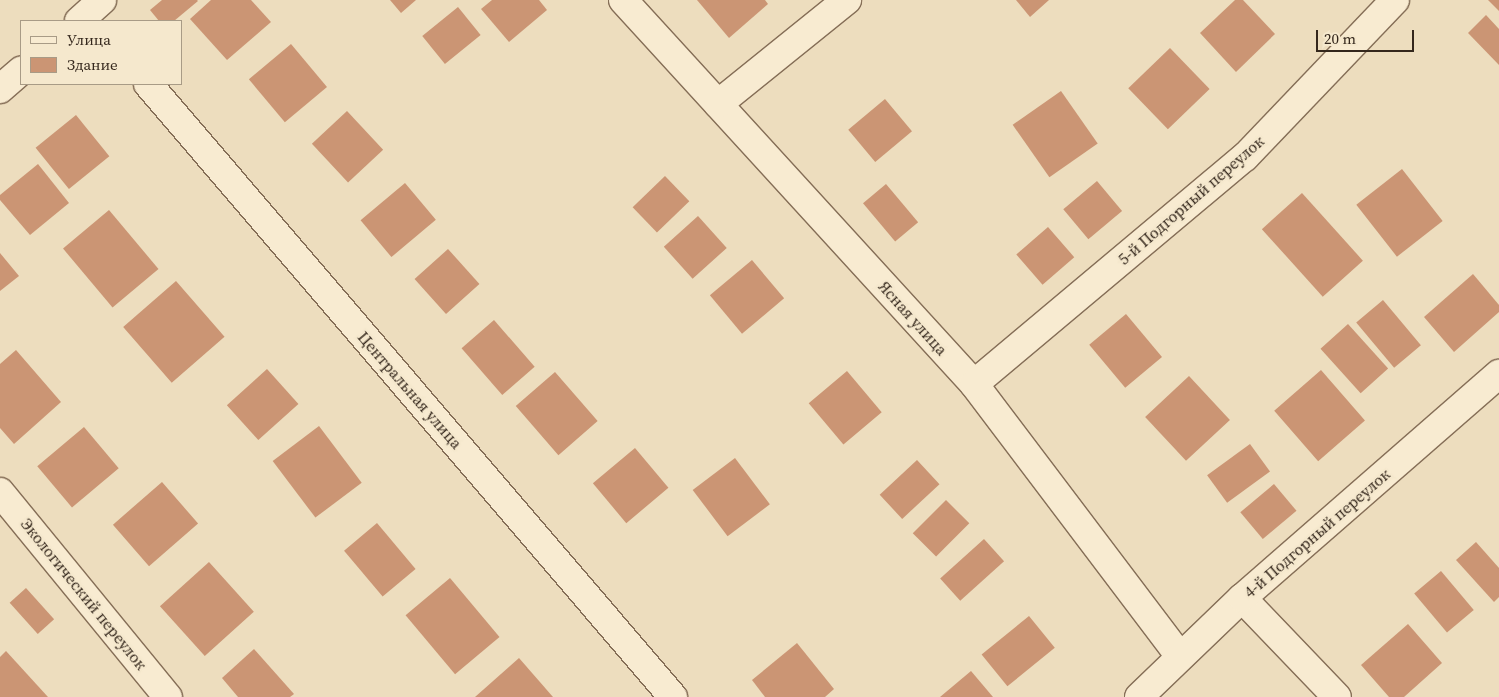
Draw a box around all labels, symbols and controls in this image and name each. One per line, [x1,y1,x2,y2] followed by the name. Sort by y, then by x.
[20,20,182,85] legend
[1319,20,1416,52] scale bar
[1324,28,1356,49] text: 20 m
[67,29,111,50] text: Улица
[67,54,118,75] text: Здание
[1114,131,1268,269] street label: 5-й Подгорный переулок
[875,277,951,359] street label: Ясная улица
[354,327,466,453] street label: Центральная улица
[1240,464,1394,602] street label: 4-й Подгорный переулок
[17,514,151,674] street label: Экологический переулок

